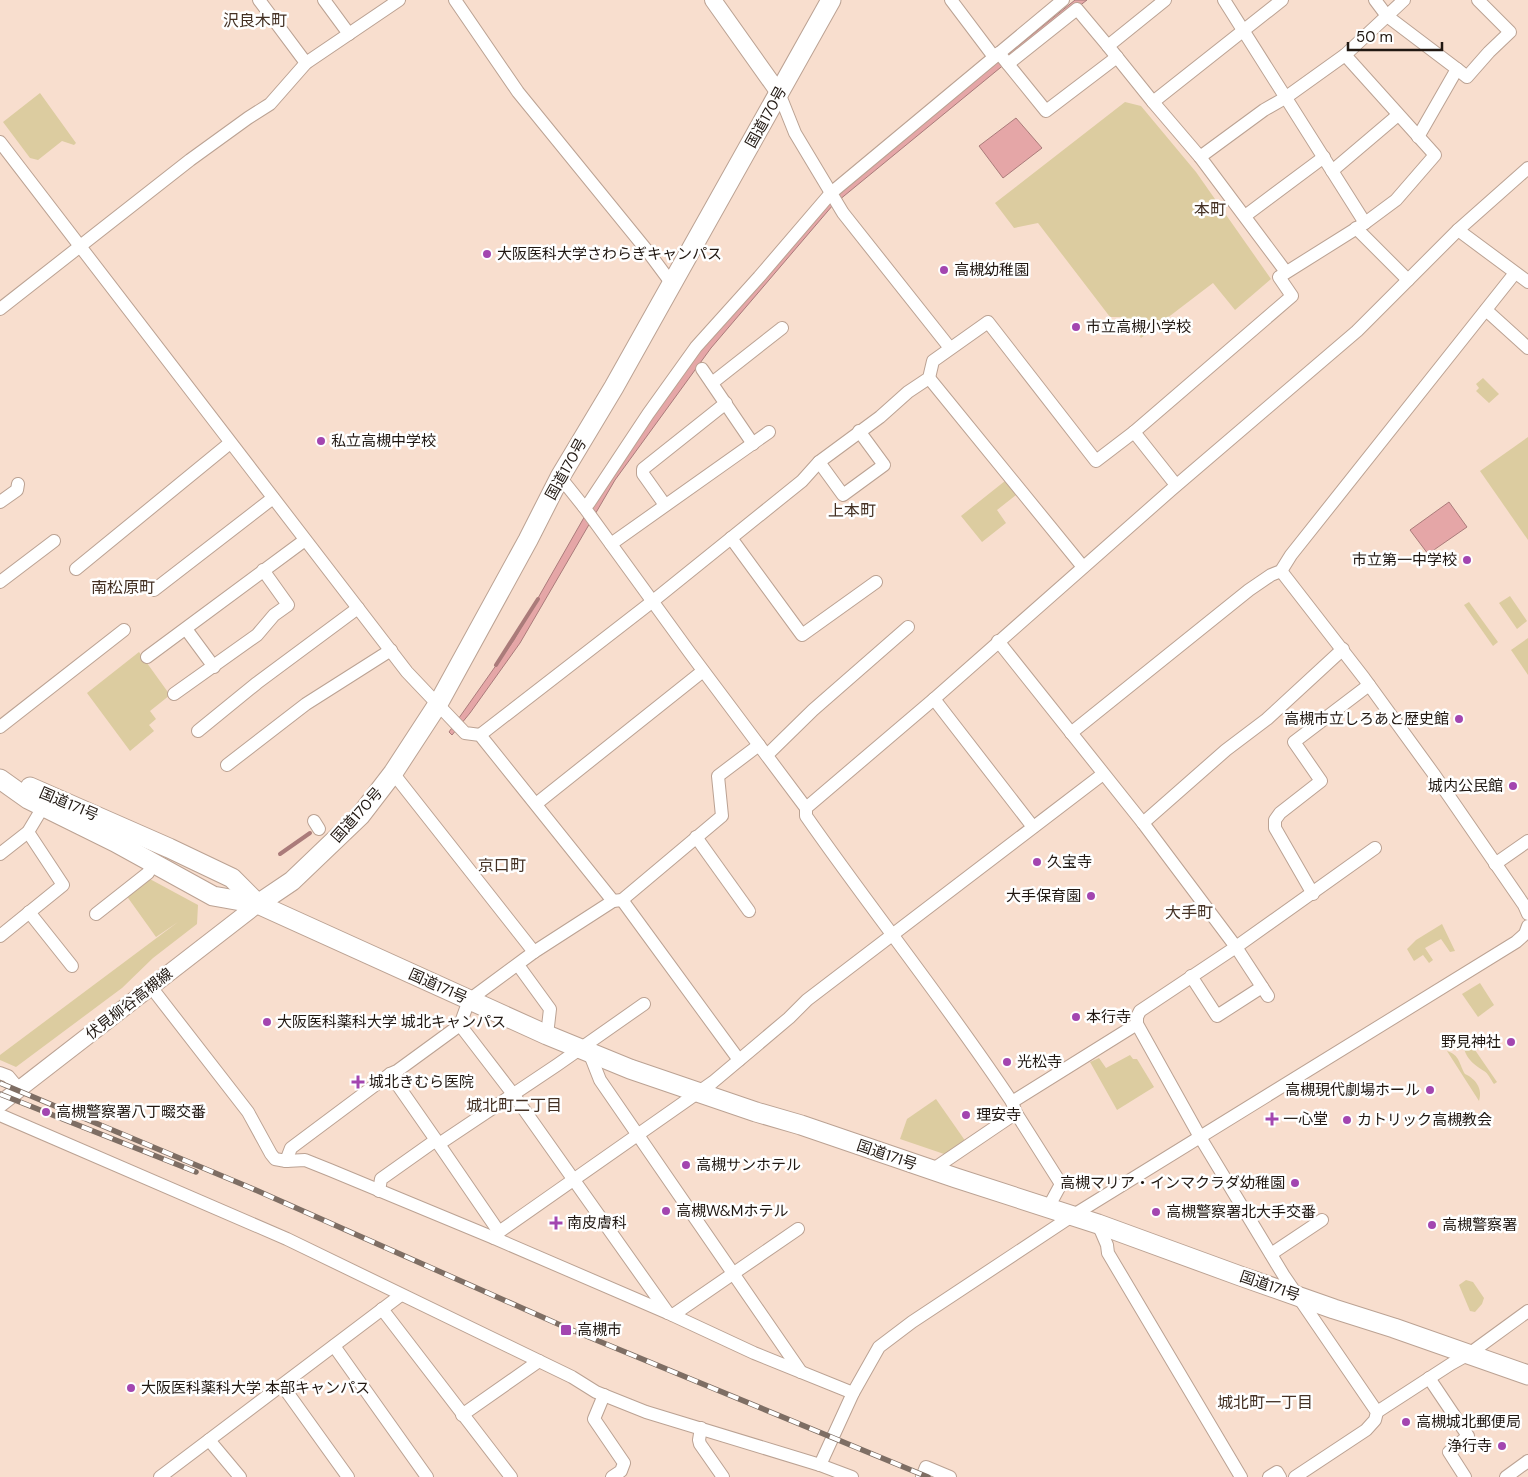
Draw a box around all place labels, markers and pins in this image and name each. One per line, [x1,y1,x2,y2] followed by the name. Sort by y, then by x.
[497,244,722,264] place label: 大阪医科大学さわらぎキャンパス
[481,248,493,260] marker: 大阪医科大学さわらぎキャンパス
[954,260,1029,280] place label: 高槻幼稚園
[938,264,950,276] marker: 高槻幼稚園
[1086,317,1191,337] place label: 市立高槻小学校
[1070,321,1082,333] marker: 市立高槻小学校
[331,431,436,451] place label: 私立高槻中学校
[315,435,327,447] marker: 私立高槻中学校
[1352,550,1457,570] place label: 市立第一中学校
[1461,554,1473,566] marker: 市立第一中学校
[1284,709,1449,729] place label: 高槻市立しろあと歴史館
[1453,713,1465,725] marker: 高槻市立しろあと歴史館
[1428,776,1503,796] place label: 城内公民館
[1507,780,1519,792] marker: 城内公民館
[1047,852,1092,872] place label: 久宝寺
[1031,856,1043,868] marker: 久宝寺
[1006,886,1081,906] place label: 大手保育園
[1085,890,1097,902] marker: 大手保育園
[1086,1007,1131,1027] place label: 本行寺
[1070,1011,1082,1023] marker: 本行寺
[277,1012,506,1032] place label: 大阪医科薬科大学 城北キャンパス
[261,1016,273,1028] marker: 大阪医科薬科大学 城北キャンパス
[1441,1032,1501,1052] place label: 野見神社
[1505,1036,1517,1048] marker: 野見神社
[1017,1052,1062,1072] place label: 光松寺
[1001,1056,1013,1068] marker: 光松寺
[369,1072,474,1092] place label: 城北きむら医院
[351,1075,365,1089] marker: 城北きむら医院
[1285,1080,1420,1100] place label: 高槻現代劇場ホール
[1424,1084,1436,1096] marker: 高槻現代劇場ホール
[56,1102,206,1122] place label: 高槻警察署八丁畷交番
[976,1105,1021,1125] place label: 理安寺
[40,1106,52,1118] marker: 高槻警察署八丁畷交番
[960,1109,972,1121] marker: 理安寺
[1283,1109,1328,1129] place label: 一心堂
[1357,1110,1492,1130] place label: カトリック高槻教会
[1265,1112,1279,1126] marker: 一心堂
[1341,1114,1353,1126] marker: カトリック高槻教会
[696,1155,801,1175] place label: 高槻サンホテル
[680,1159,692,1171] marker: 高槻サンホテル
[1060,1173,1285,1193] place label: 高槻マリア・インマクラダ幼稚園
[1289,1177,1301,1189] marker: 高槻マリア・インマクラダ幼稚園
[676,1201,788,1221] place label: 高槻W&Mホテル
[1166,1202,1316,1222] place label: 高槻警察署北大手交番
[660,1205,672,1217] marker: 高槻W&Mホテル
[1150,1206,1162,1218] marker: 高槻警察署北大手交番
[567,1213,627,1233] place label: 南皮膚科
[1442,1215,1517,1235] place label: 高槻警察署
[549,1216,563,1230] marker: 南皮膚科
[1426,1219,1438,1231] marker: 高槻警察署
[577,1320,622,1340] place label: 高槻市
[559,1323,573,1337] marker: 高槻市
[141,1378,370,1398] place label: 大阪医科薬科大学 本部キャンパス
[125,1382,137,1394] marker: 大阪医科薬科大学 本部キャンパス
[1416,1412,1521,1432] place label: 高槻城北郵便局
[1400,1416,1412,1428] marker: 高槻城北郵便局
[1447,1436,1492,1456] place label: 浄行寺
[1496,1440,1508,1452] marker: 浄行寺

